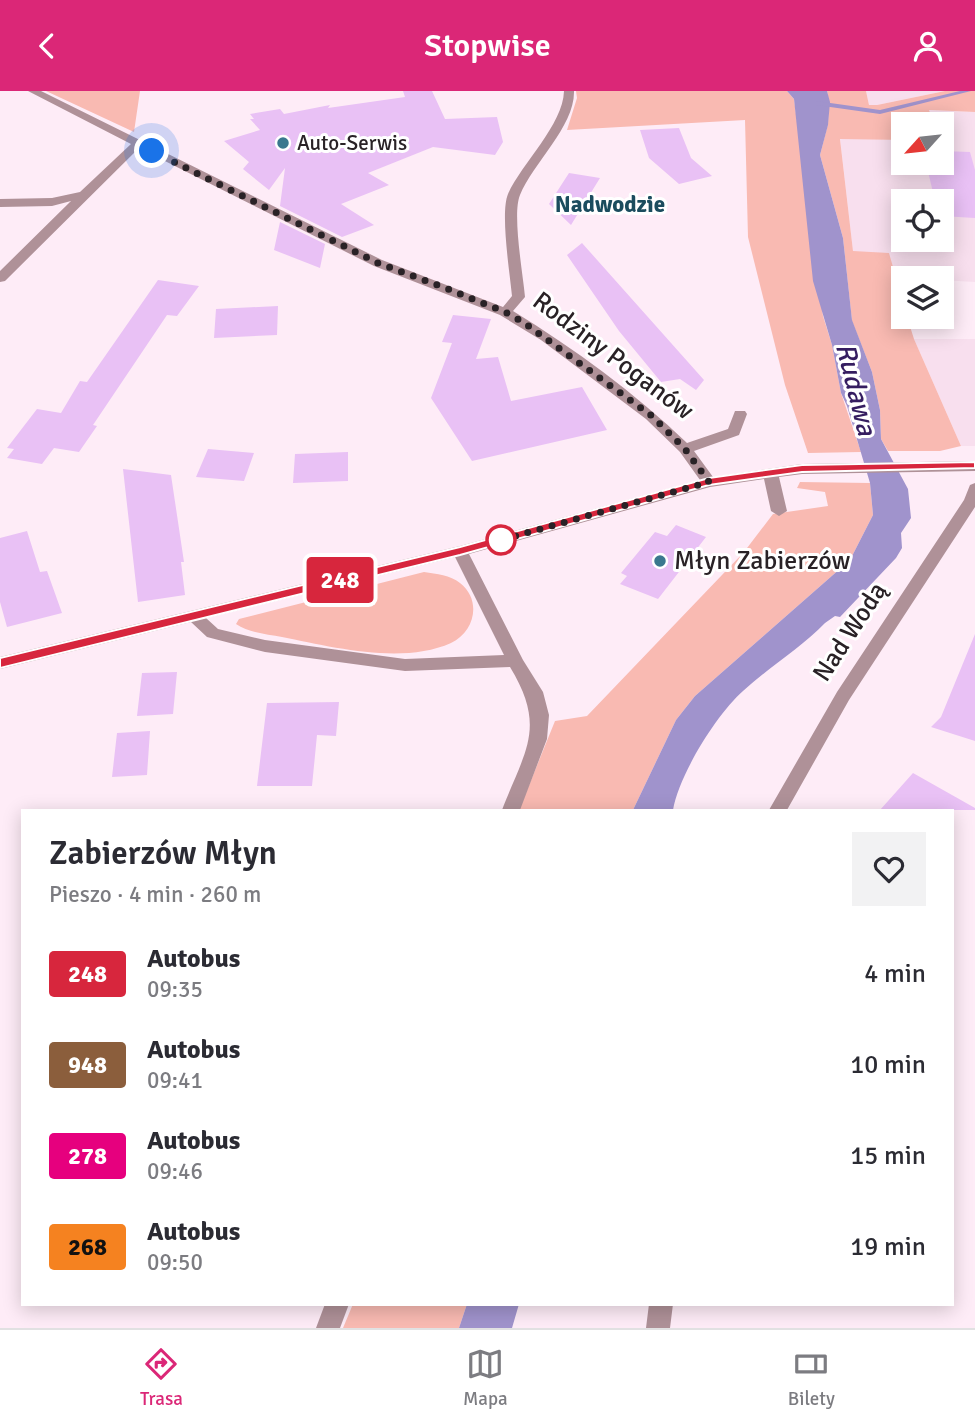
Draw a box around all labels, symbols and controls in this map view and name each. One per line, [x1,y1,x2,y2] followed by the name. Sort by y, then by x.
[424,26,551,65] text: Stopwise
[28,27,66,65] icon: back
[909,27,947,65] icon: person
[891,112,954,175] north arrow
[891,112,954,329] map controls
[297,130,407,156] place label: Auto-Serwis
[134,133,169,168] your location
[275,135,291,151] marker: Auto-Serwis
[891,189,954,252] button: locate
[555,190,665,219] district label: Nadwodzie
[891,266,954,329] button: layers
[526,285,700,427] street label: Rodziny Poganów
[828,339,884,440] water label: Rudawa
[486,525,516,555] unlabelled marker
[674,545,851,577] place label: Młyn Zabierzów
[652,553,668,569] marker: Młyn Zabierzów
[300,557,380,603] line badge: 248
[321,565,359,595] text: 248
[806,576,894,688] street label: Nad Wodą
[852,832,926,906] button: heart
[49,833,277,874] text: Zabierzów Młyn
[49,880,261,909] text: Pieszo · 4 min · 260 m
[147,943,240,975] text: Autobus
[864,958,926,990] text: 4 min
[68,959,107,989] text: 248
[147,975,203,1004] text: 09:35
[147,1034,240,1066] text: Autobus
[850,1049,926,1081] text: 10 min
[68,1050,107,1080] text: 948
[147,1066,203,1095] text: 09:41
[147,1125,240,1157] text: Autobus
[850,1140,926,1172] text: 15 min
[68,1141,107,1171] text: 278
[147,1157,203,1186] text: 09:46
[147,1216,240,1248] text: Autobus
[850,1231,926,1263] text: 19 min
[68,1232,107,1262] text: 268
[147,1248,203,1277] text: 09:50
[140,1345,183,1411] tab: Trasa
[463,1345,508,1411] tab: Mapa
[788,1345,835,1411] tab: Bilety

